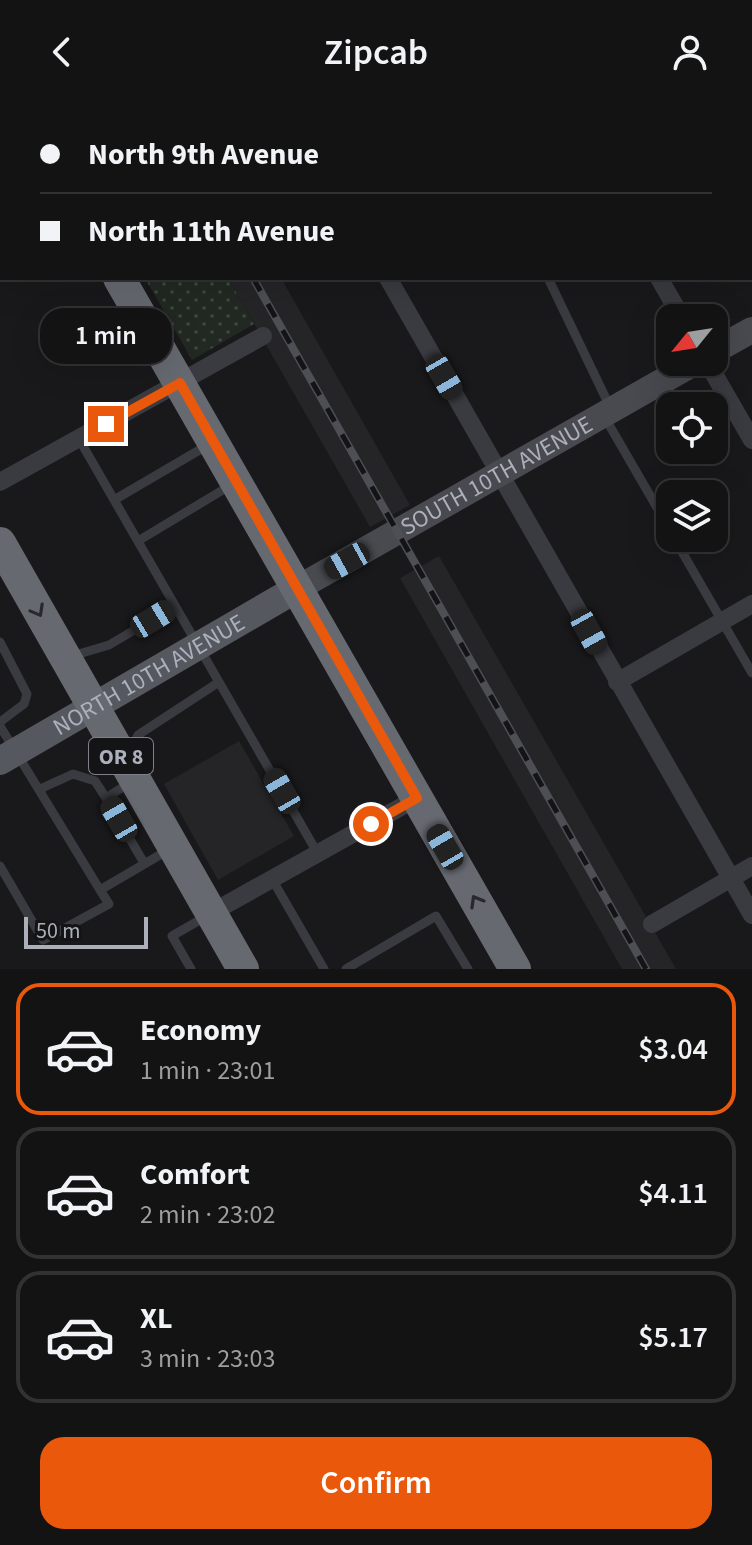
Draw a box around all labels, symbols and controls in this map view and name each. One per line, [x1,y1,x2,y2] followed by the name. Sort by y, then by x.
[324,27,428,78] text: Zipcab
[40,30,84,74] icon: back
[668,30,712,74] icon: person
[88,133,319,176] text: North 9th Avenue
[88,210,335,253] text: North 11th Avenue
[656,304,728,376] north arrow
[656,304,728,552] map controls
[40,308,172,364] callout: 1 min
[75,317,137,354] text: 1 min
[422,350,466,404] car
[656,392,728,464] button: locate
[88,406,124,442] route end
[394,407,599,544] street label: SOUTH 10TH AVENUE
[656,480,728,552] button: layers
[320,539,374,583] car
[126,596,180,642] car
[28,602,44,617] one-way arrow
[567,605,611,659] car
[46,606,252,745] street label: NORTH 10TH AVENUE
[89,738,153,774] road number: OR 8
[260,764,304,818] car
[97,792,141,846] car
[353,806,389,842] route start
[423,820,467,874] car
[470,895,486,910] one-way arrow
[24,913,148,949] scale bar
[36,915,81,947] text: 50 m
[140,1009,261,1052] text: Economy
[44,1013,116,1085] icon: car
[638,1028,708,1071] text: $3.04
[140,1052,275,1089] text: 1 min · 23:01
[140,1153,250,1196] text: Comfort
[44,1157,116,1229] icon: car
[638,1172,708,1215] text: $4.11
[140,1196,275,1233] text: 2 min · 23:02
[140,1297,173,1340] text: XL
[44,1301,116,1373] icon: car
[638,1316,708,1359] text: $5.17
[140,1340,275,1377] text: 3 min · 23:03
[40,1437,712,1529] button: Confirm

